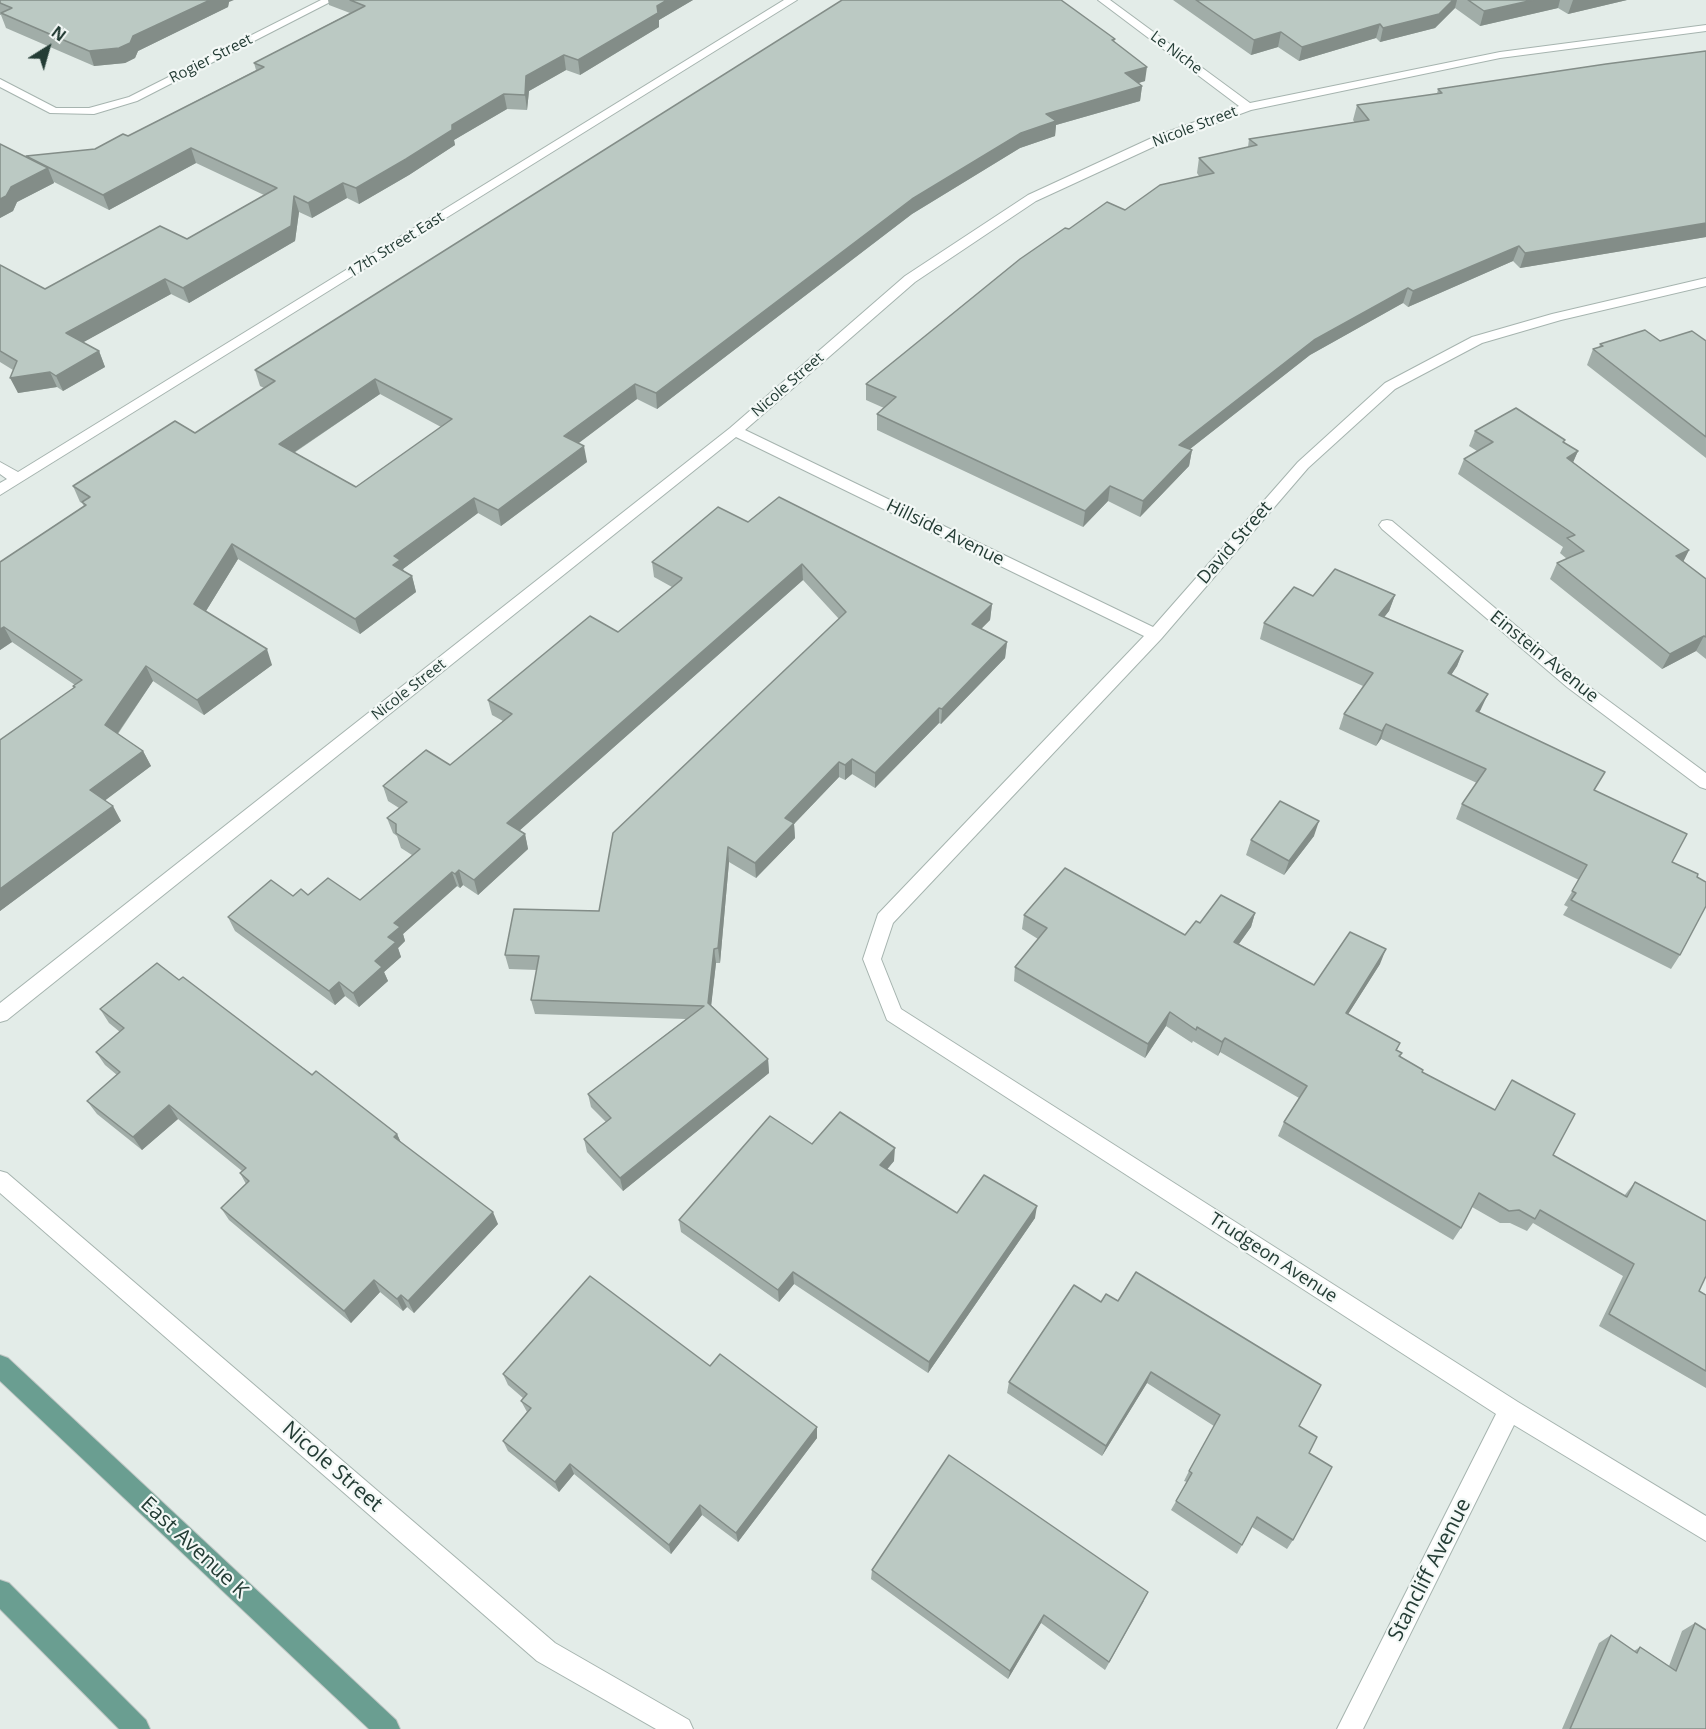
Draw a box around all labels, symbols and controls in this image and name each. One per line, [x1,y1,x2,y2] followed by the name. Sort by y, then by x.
[18,18,78,78] north arrow
[47,21,71,46] text: N
[1147,28,1205,78] street label: Le Niche
[167,30,255,88] street label: Rogier Street
[1150,103,1240,151] street label: Nicole Street
[344,208,448,282] street label: 17th Street East
[748,349,828,421] street label: Nicole Street
[883,495,1007,571] street label: Hillside Avenue
[1193,497,1277,589] street label: David Street
[1485,607,1603,707] street label: Einstein Avenue
[368,655,450,725] street label: Nicole Street
[1205,1209,1341,1307] street label: Trudgeon Avenue
[277,1416,387,1518] street label: Nicole Street
[135,1492,253,1604] street label: East Avenue K
[1383,1494,1477,1646] street label: Stancliff Avenue

